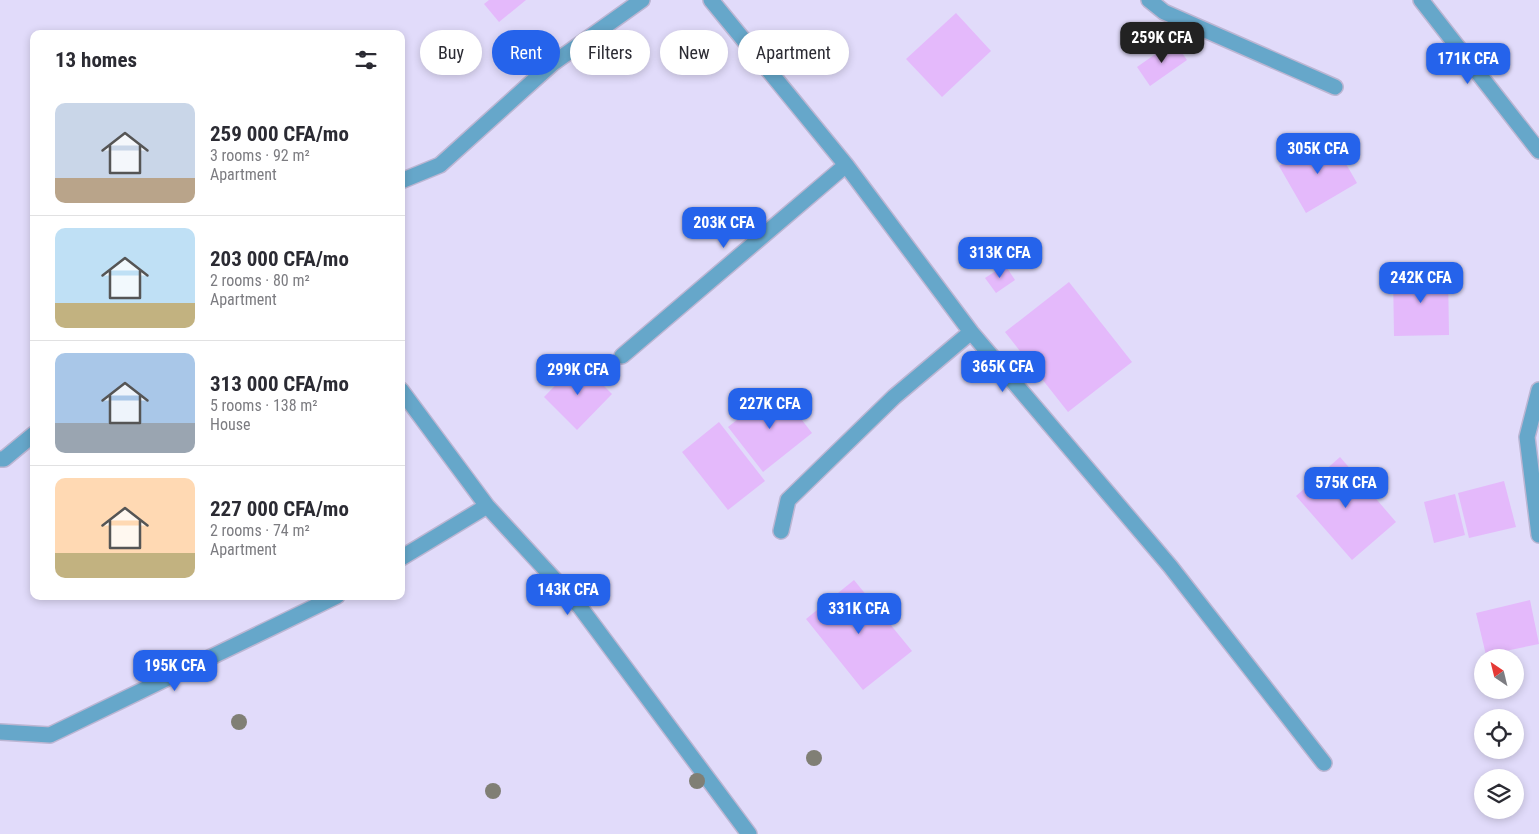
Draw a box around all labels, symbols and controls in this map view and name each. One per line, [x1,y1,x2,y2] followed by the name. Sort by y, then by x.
[1110,22,1214,64] pin: 259K CFA
[1131,28,1193,47] text: 259K CFA
[420,30,482,75] chip: Buy
[492,30,560,75] chip: Rent
[570,30,650,75] chip: Filters
[660,30,728,75] chip: New
[738,30,849,75] chip: Apartment
[1416,42,1520,85] pin: 171K CFA
[352,46,380,74] icon: filters
[55,48,137,72] text: 13 homes
[1437,49,1499,68] text: 171K CFA
[210,122,349,146] text: 259 000 CFA/mo
[95,123,155,183] icon: home
[1266,132,1370,175] pin: 305K CFA
[1287,139,1349,158] text: 305K CFA
[210,146,310,165] text: 3 rooms · 92 m²
[210,165,277,184] text: Apartment
[672,206,776,249] pin: 203K CFA
[693,213,755,232] text: 203K CFA
[948,236,1052,279] pin: 313K CFA
[969,243,1031,262] text: 313K CFA
[210,247,349,271] text: 203 000 CFA/mo
[95,248,155,308] icon: home
[1369,262,1473,304] pin: 242K CFA
[1390,268,1452,287] text: 242K CFA
[210,271,310,290] text: 2 rooms · 80 m²
[210,290,277,309] text: Apartment
[951,350,1055,393] pin: 365K CFA
[526,354,630,396] pin: 299K CFA
[972,357,1034,376] text: 365K CFA
[547,360,609,379] text: 299K CFA
[210,372,349,396] text: 313 000 CFA/mo
[95,373,155,433] icon: home
[718,388,822,430] pin: 227K CFA
[739,394,801,413] text: 227K CFA
[210,396,318,415] text: 5 rooms · 138 m²
[210,415,250,434] text: House
[1294,466,1398,509] pin: 575K CFA
[1315,473,1377,492] text: 575K CFA
[210,497,349,521] text: 227 000 CFA/mo
[95,498,155,558] icon: home
[210,521,310,540] text: 2 rooms · 74 m²
[210,540,277,559] text: Apartment
[516,574,620,616] pin: 143K CFA
[537,580,599,599] text: 143K CFA
[807,592,911,635] pin: 331K CFA
[828,599,890,618] text: 331K CFA
[1474,649,1524,699] north arrow
[1474,649,1524,819] map controls
[123,650,227,692] pin: 195K CFA
[144,656,206,675] text: 195K CFA
[1474,709,1524,759] button: locate
[1474,769,1524,819] button: layers

